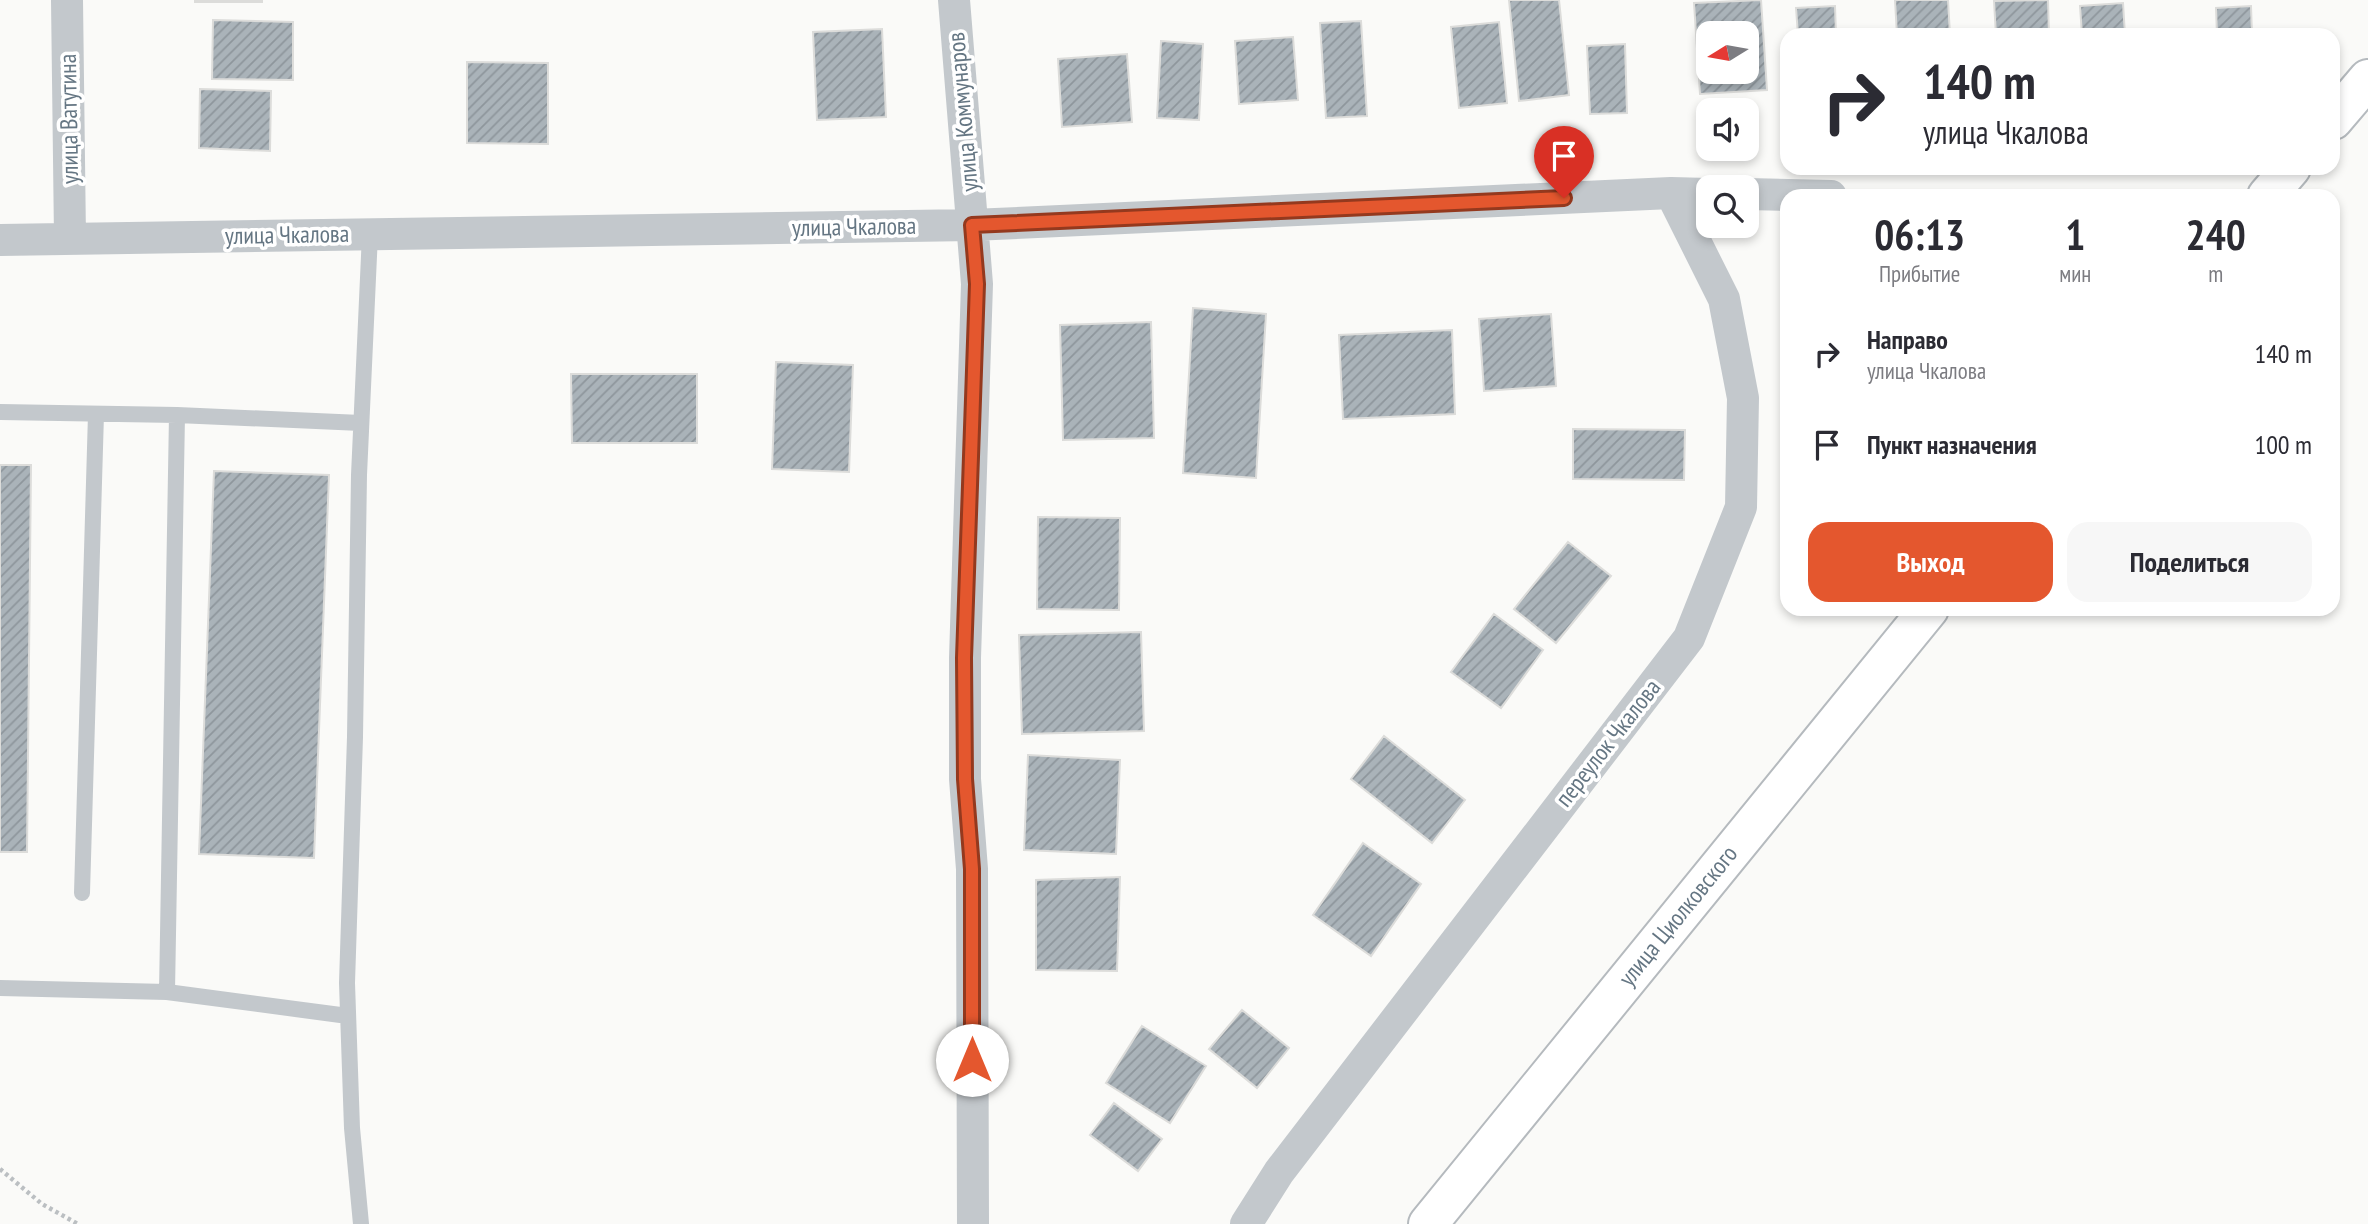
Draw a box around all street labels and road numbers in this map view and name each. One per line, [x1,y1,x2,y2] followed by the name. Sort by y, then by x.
[940,31,985,193] street label: улица Коммунаров
[52,54,85,184] street label: улица Ватутина
[792,210,916,243] street label: улица Чкалова
[225,218,349,251] street label: улица Чкалова
[1548,673,1667,813] street label: переулок Чкалова
[1611,839,1744,992] street label: улица Циолковского

